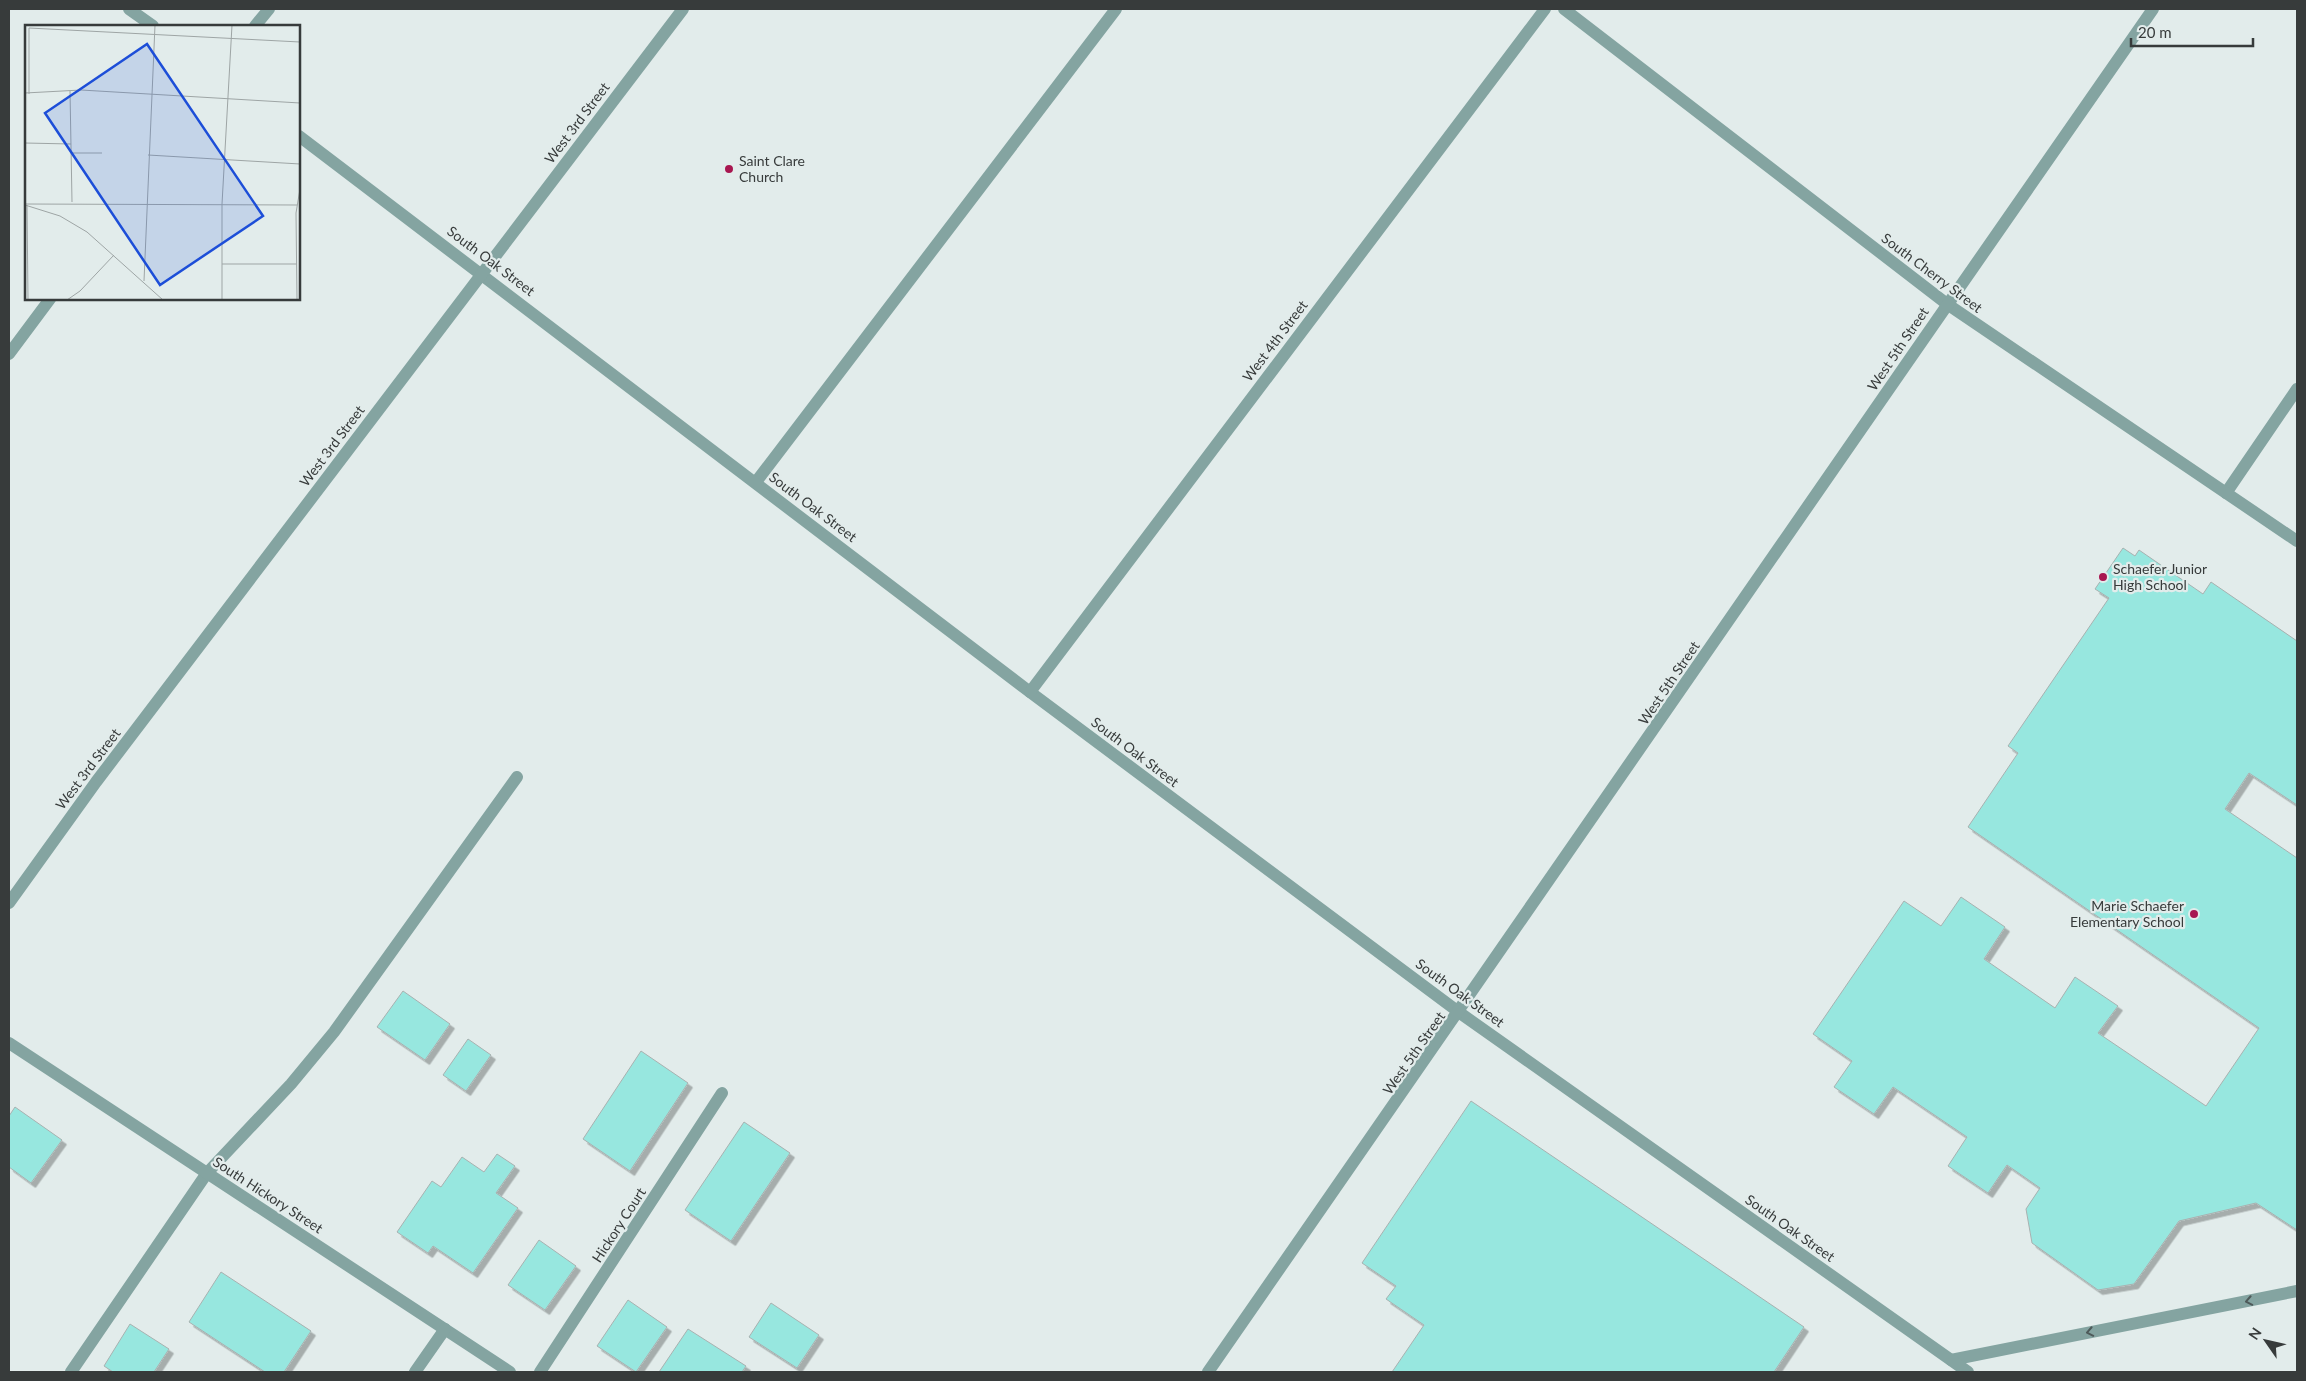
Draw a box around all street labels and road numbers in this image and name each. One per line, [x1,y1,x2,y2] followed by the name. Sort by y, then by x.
[541,79,613,167] street label: West 3rd Street
[444,222,538,299] street label: South Oak Street
[1879,229,1986,316] street label: South Cherry Street
[1239,297,1311,385] street label: West 4th Street
[1863,304,1932,394] street label: West 5th Street
[296,402,368,490] street label: West 3rd Street
[766,468,860,545] street label: South Oak Street
[1634,638,1703,728] street label: West 5th Street
[1088,713,1182,790] street label: South Oak Street
[52,725,124,813] street label: West 3rd Street
[1413,955,1508,1030] street label: South Oak Street
[1379,1008,1448,1097] street label: West 5th Street
[210,1153,326,1236] street label: South Hickory Street
[588,1184,649,1265] street label: Hickory Court
[1742,1190,1838,1265] street label: South Oak Street

